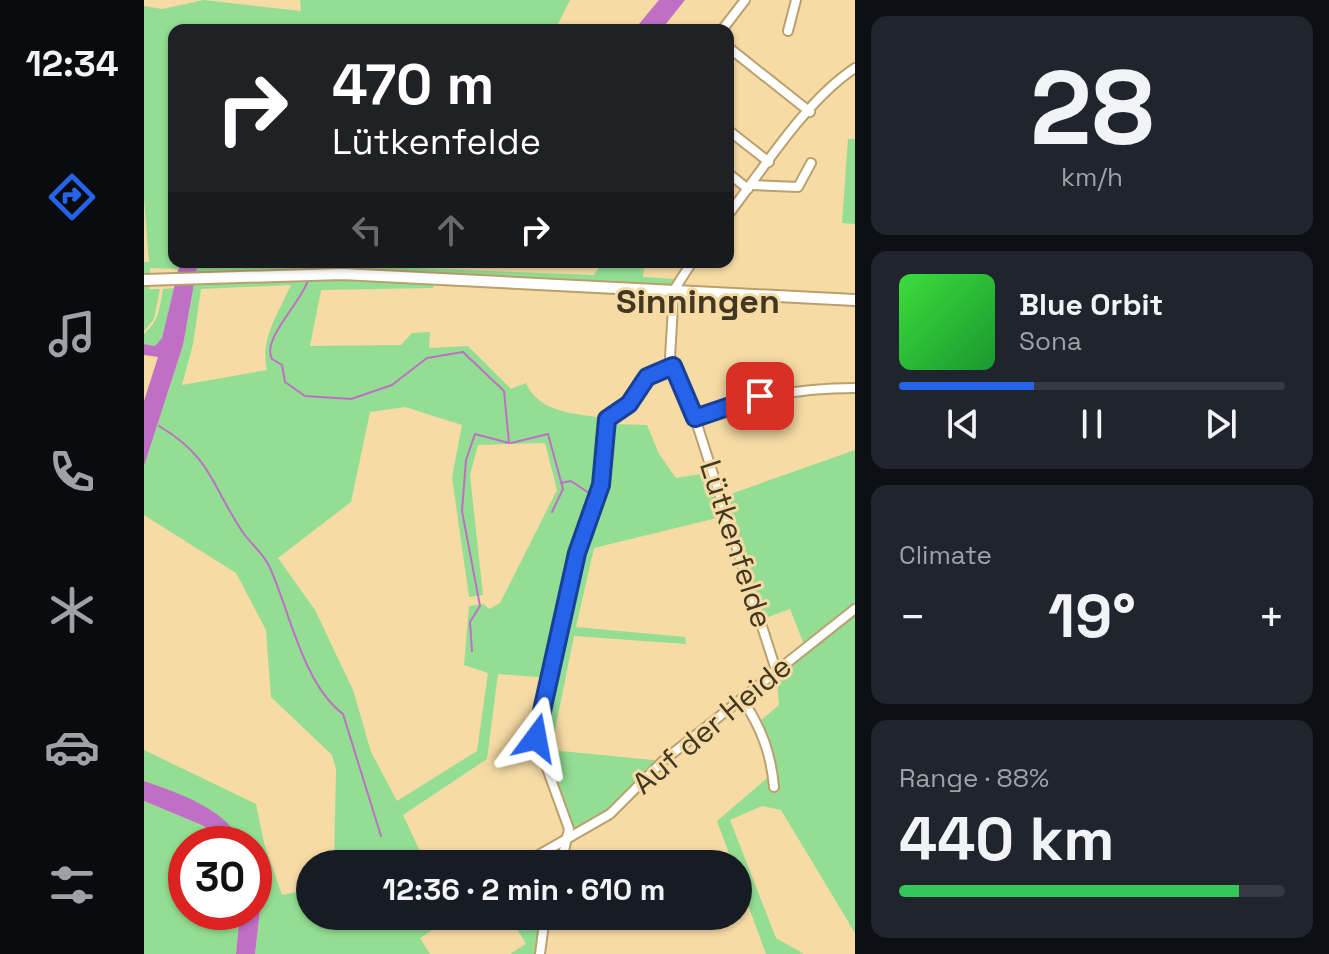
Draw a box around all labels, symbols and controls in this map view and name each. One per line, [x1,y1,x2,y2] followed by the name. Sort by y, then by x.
[25,41,119,87] text: 12:34
[1030,42,1154,174] text: 28
[332,49,494,120] text: 470 m
[200,56,304,160] icon: right
[332,119,541,165] text: Lütkenfelde
[1061,160,1123,194] text: km/h
[44,169,100,225] icon: directions
[345,208,389,252] icon: left
[429,208,473,252] icon: ahead
[513,208,557,252] icon: right
[616,280,780,323] district label: Sinningen
[1019,285,1163,324] text: Blue Orbit
[44,306,100,362] icon: music
[1019,324,1082,358] text: Sona
[726,362,794,430] pin
[738,374,782,418] icon: arrive
[941,402,985,446] icon: previous
[1070,402,1114,446] icon: pause
[1199,402,1243,446] icon: next
[44,444,100,500] icon: phone
[691,455,782,633] street label: Lütkenfelde
[899,538,992,572] text: Climate
[1048,578,1136,655] text: 19°
[44,582,100,638] icon: climate
[899,589,926,645] text: −
[1258,589,1285,645] text: +
[624,647,799,803] street label: Auf der Heide
[494,696,578,780] position arrow
[44,719,100,775] icon: car
[899,761,1049,795] text: Range · 88%
[899,801,1115,878] text: 440 km
[168,826,272,930] speed limit sign: 30
[44,857,100,913] icon: filters
[383,870,665,909] text: 12:36 · 2 min · 610 m

